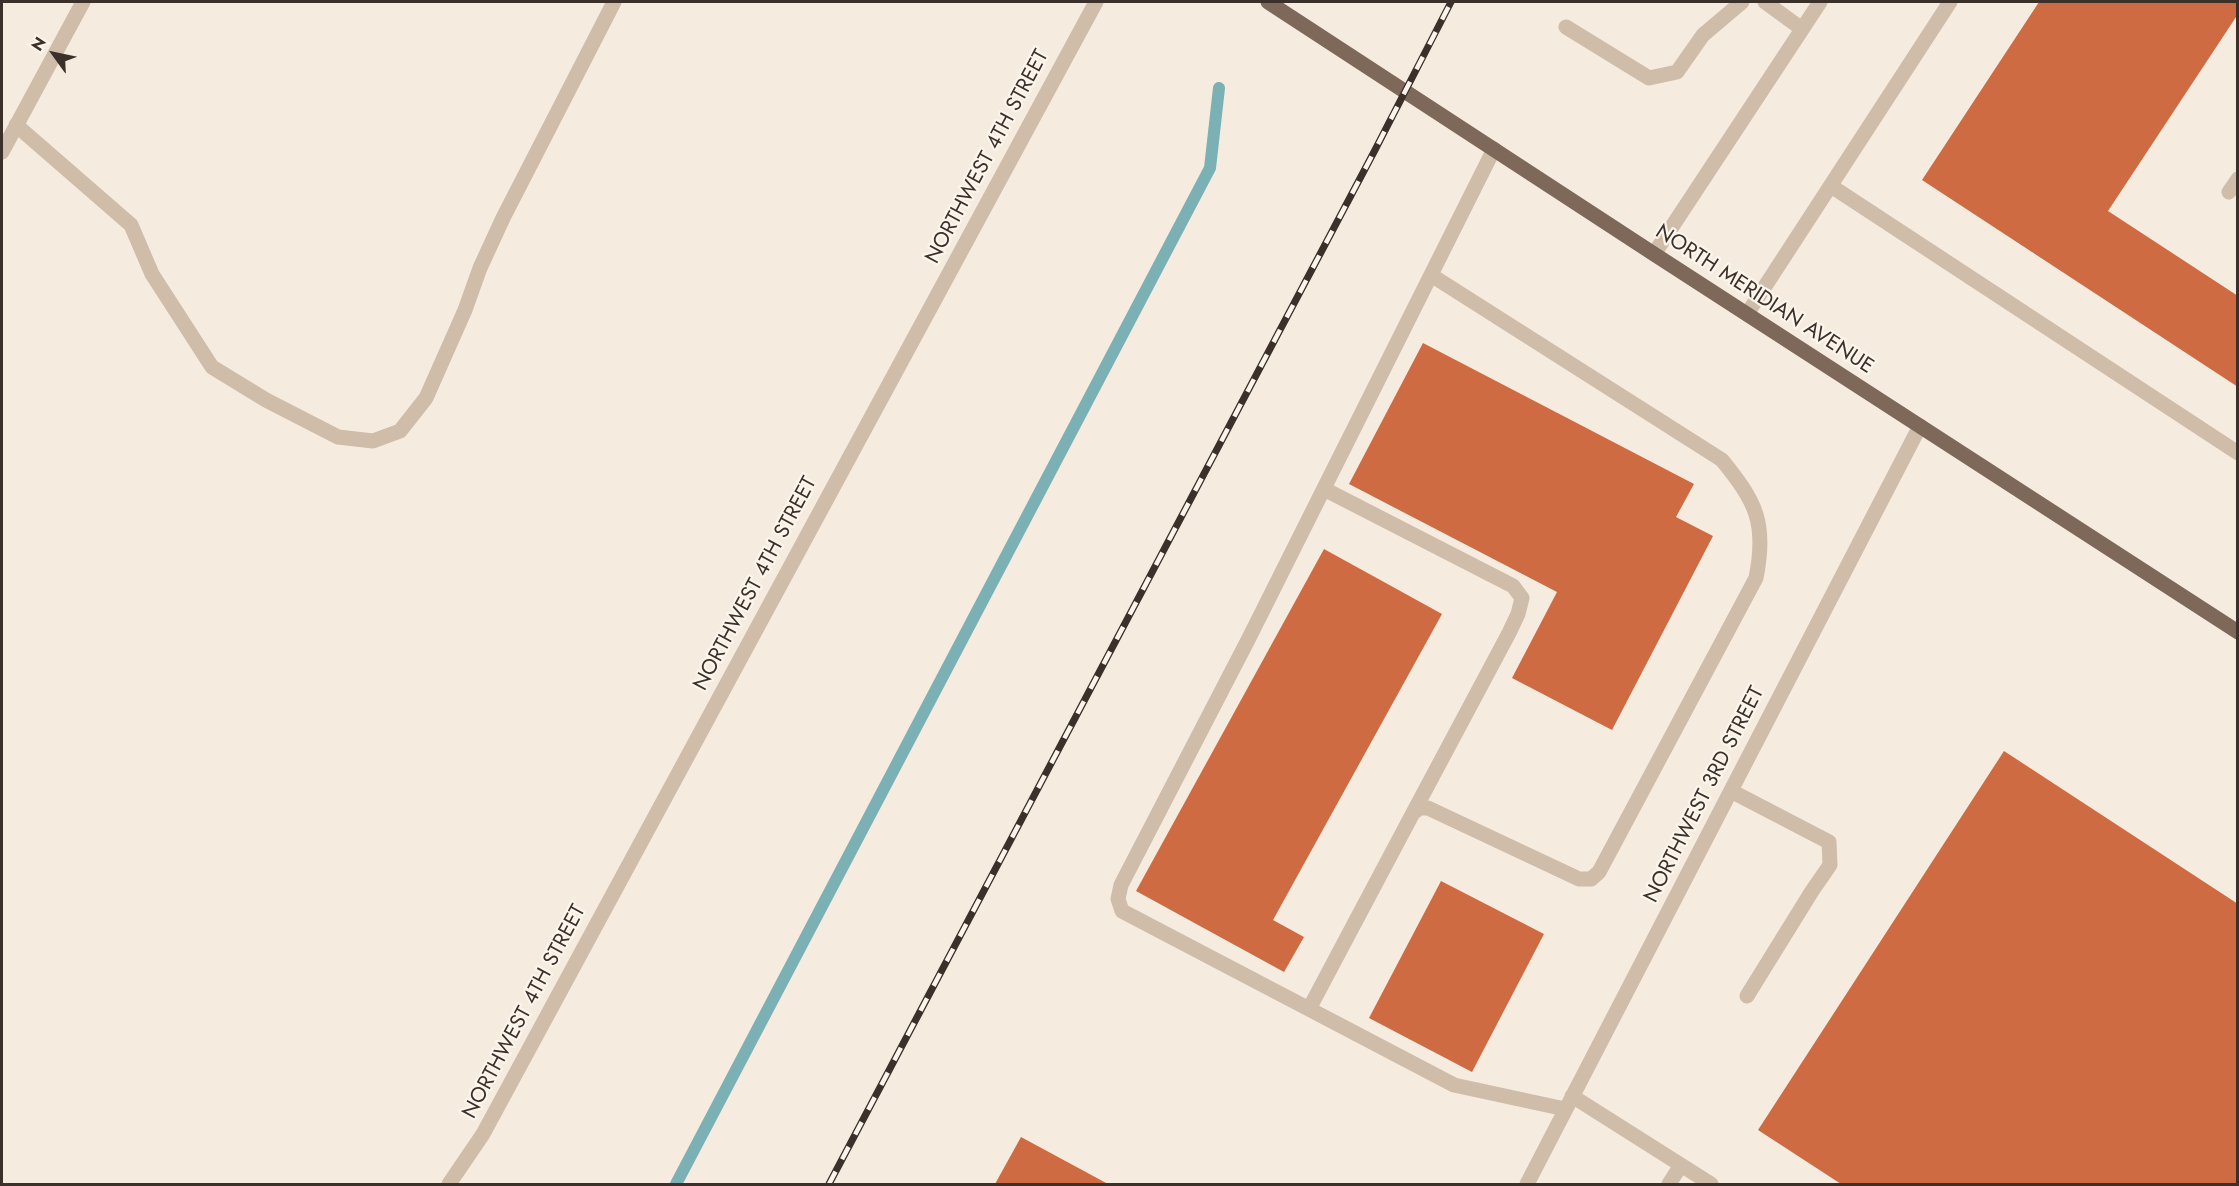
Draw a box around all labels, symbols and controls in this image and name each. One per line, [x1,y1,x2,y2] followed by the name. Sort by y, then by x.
[24,24,84,84] north arrow
[25,32,52,56] text: N
[921,46,1055,268] street label: NORTHWEST 4TH STREET
[1650,220,1878,380] street label: NORTH MERIDIAN AVENUE
[689,473,823,695] street label: NORTHWEST 4TH STREET
[1640,683,1770,907] street label: NORTHWEST 3RD STREET
[458,901,592,1123] street label: NORTHWEST 4TH STREET

